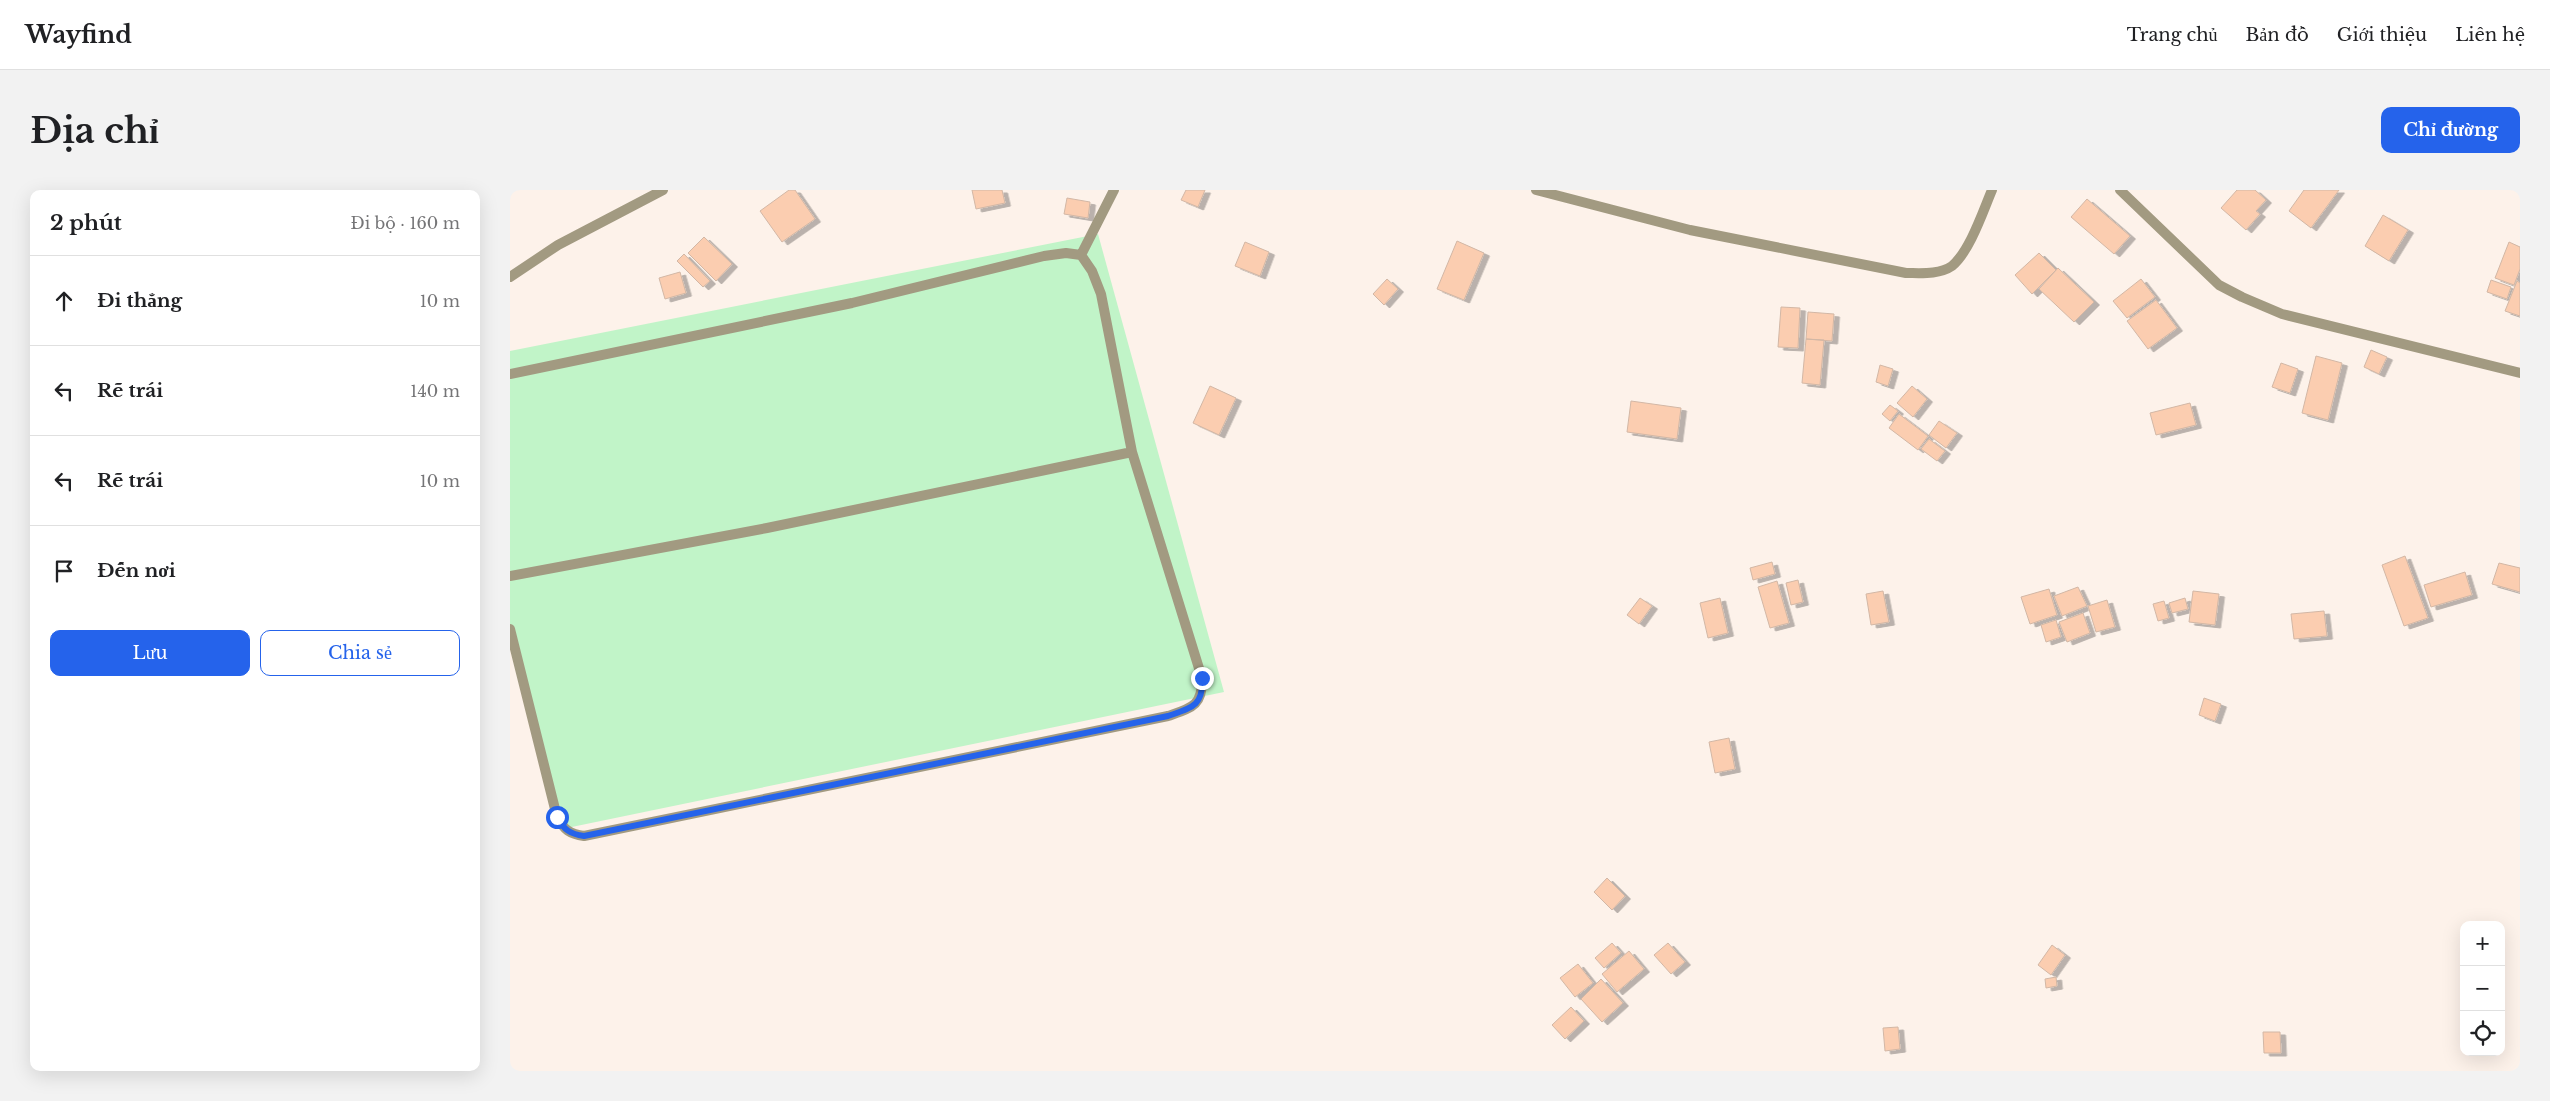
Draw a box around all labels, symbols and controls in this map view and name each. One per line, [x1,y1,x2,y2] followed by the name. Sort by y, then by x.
[25,20,132,49] text: Wayfind
[2127,24,2218,46] text: Trang chủ
[2246,24,2309,46] text: Bản đồ
[2337,24,2427,46] text: Giới thiệu
[2455,24,2525,46] text: Liên hệ
[2381,107,2520,153] button: Chỉ đường
[30,109,159,152] text: Địa chỉ
[50,210,122,236] text: 2 phút
[351,213,460,233] text: Đi bộ · 160 m
[50,287,78,315] icon: ahead
[97,289,182,312] text: Đi thẳng
[420,291,460,311] text: 10 m
[50,377,78,405] icon: left
[97,379,163,402] text: Rẽ trái
[410,381,460,401] text: 140 m
[50,467,78,495] icon: left
[97,469,163,492] text: Rẽ trái
[420,471,460,491] text: 10 m
[50,557,78,585] icon: arrive
[97,559,176,582] text: Đến nơi
[50,630,250,676] button: Lưu
[260,630,460,676] button: Chia sẻ
[1191,667,1214,690] route end
[546,806,569,829] route start
[2460,921,2505,1056] map controls
[2460,921,2505,966] button: +
[2460,966,2505,1011] button: −
[2460,1011,2505,1056] button: locate

